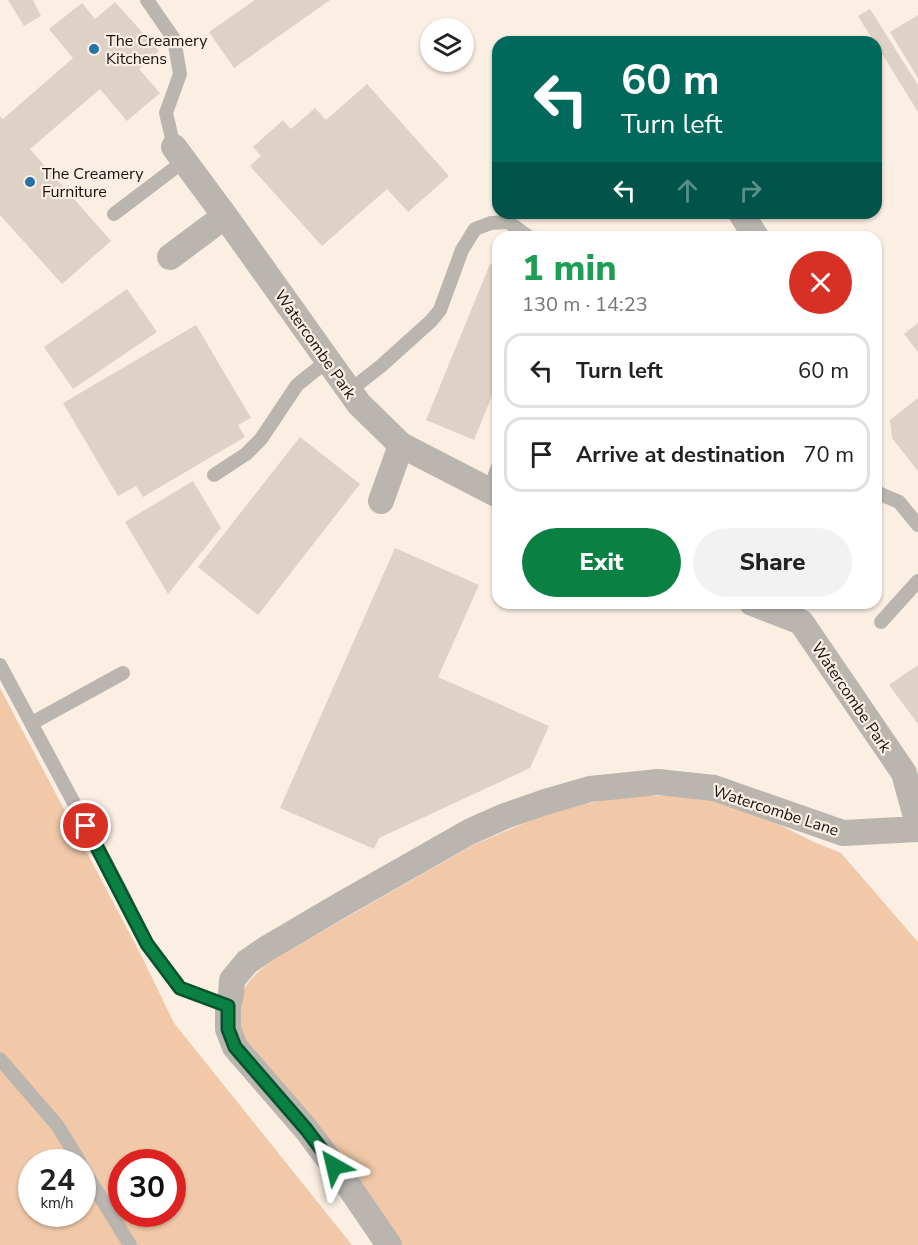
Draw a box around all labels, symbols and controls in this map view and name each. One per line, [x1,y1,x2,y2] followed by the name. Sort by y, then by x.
[420,18,474,72] map controls
[420,18,474,72] button: layers
[106,30,208,70] place label: The Creamery Kitchens
[87,42,101,56] marker: The Creamery Kitchens
[621,52,720,109] text: 60 m
[522,60,600,138] icon: left
[621,106,722,143] text: Turn left
[42,163,144,203] place label: The Creamery Furniture
[608,174,641,207] icon: left
[671,174,704,207] icon: ahead
[734,174,767,207] icon: right
[23,175,37,189] marker: The Creamery Furniture
[522,244,617,293] text: 1 min
[789,251,852,314] button: close
[269,286,362,404] street label: Watercombe Park
[522,291,648,318] text: 130 m · 14:23
[525,354,558,387] icon: left
[576,356,663,386] text: Turn left
[798,356,849,386] text: 60 m
[525,438,558,471] icon: arrive
[576,440,785,470] text: Arrive at destination
[803,440,854,470] text: 70 m
[522,528,681,597] button: Exit
[693,528,852,597] button: Share
[806,638,897,758] street label: Watercombe Park
[710,780,842,842] street label: Watercombe Lane
[60,800,111,851] pin
[69,809,102,842] icon: arrive
[302,1134,366,1198] position arrow
[108,1149,186,1227] speed limit sign: 30
[39,1160,75,1201] text: 24
[40,1193,74,1213] text: km/h

